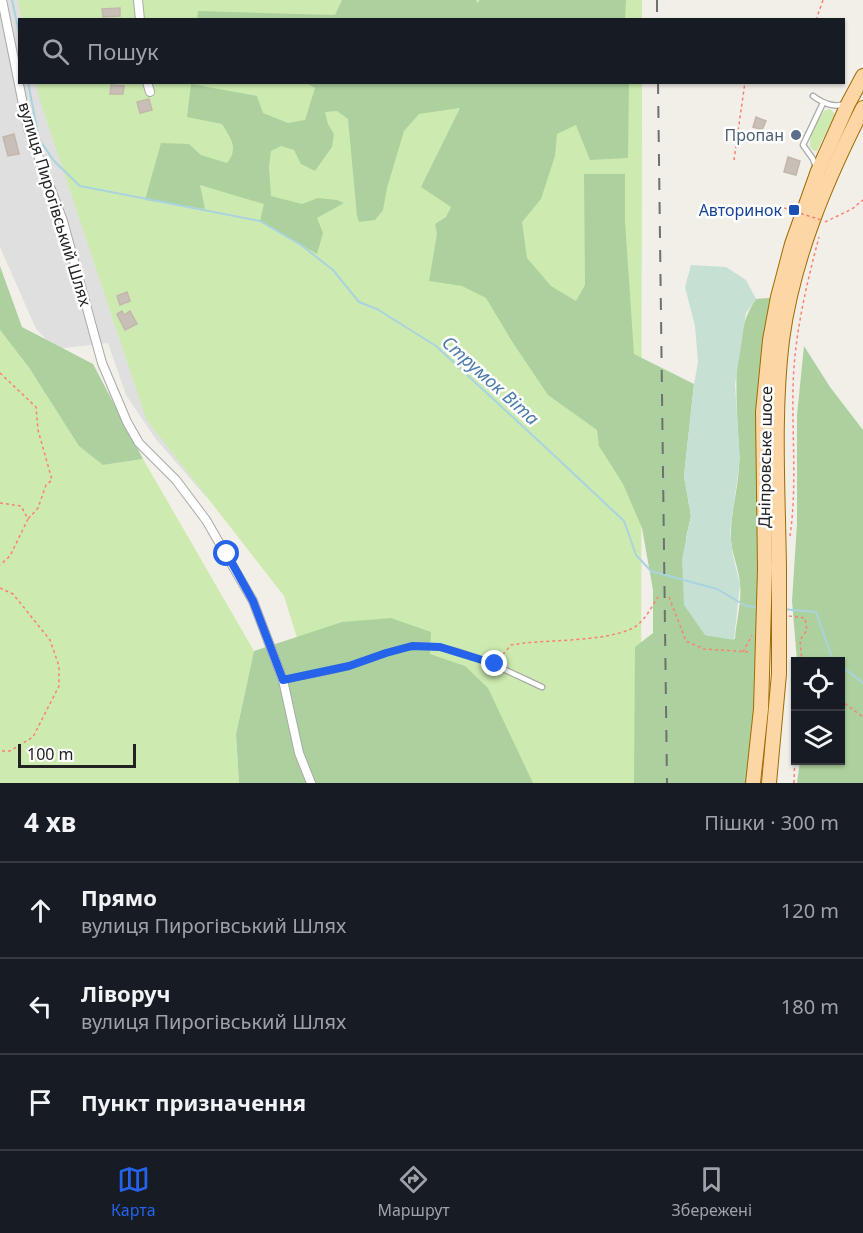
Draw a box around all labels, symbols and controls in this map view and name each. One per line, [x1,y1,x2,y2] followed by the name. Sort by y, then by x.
[18,18,845,84] search box
[39,35,72,68] icon: search
[87,36,159,66] text: Пошук
[13,99,97,309] street label: вулиця Пирогівський Шлях
[725,124,784,146] place label: Пропан
[789,128,803,142] marker: Пропан
[699,199,782,221] place label: Авторинок
[787,203,801,217] marker: Авторинок
[437,330,545,430] water label: Струмок Віта
[753,386,777,528] street label: Дніпровське шосе
[213,540,239,566] route start
[481,650,507,676] route end
[791,657,845,765] map controls
[791,657,845,711] button: locate
[791,711,845,765] button: layers
[18,741,136,768] scale bar
[27,743,74,765] text: 100 m
[24,804,76,840] text: 4 хв
[704,809,839,836] text: Пішки · 300 m
[81,882,157,912] text: Прямо
[24,894,57,927] icon: ahead
[781,897,839,924] text: 120 m
[81,912,346,939] text: вулиця Пирогівський Шлях
[81,978,171,1008] text: Ліворуч
[24,990,57,1023] icon: left
[781,993,839,1020] text: 180 m
[81,1008,346,1035] text: вулиця Пирогівський Шлях
[24,1086,57,1119] icon: arrive
[81,1087,306,1117] text: Пункт призначення
[111,1163,156,1221] tab: Карта
[377,1163,450,1221] tab: Маршрут
[672,1163,752,1221] tab: Збережені

